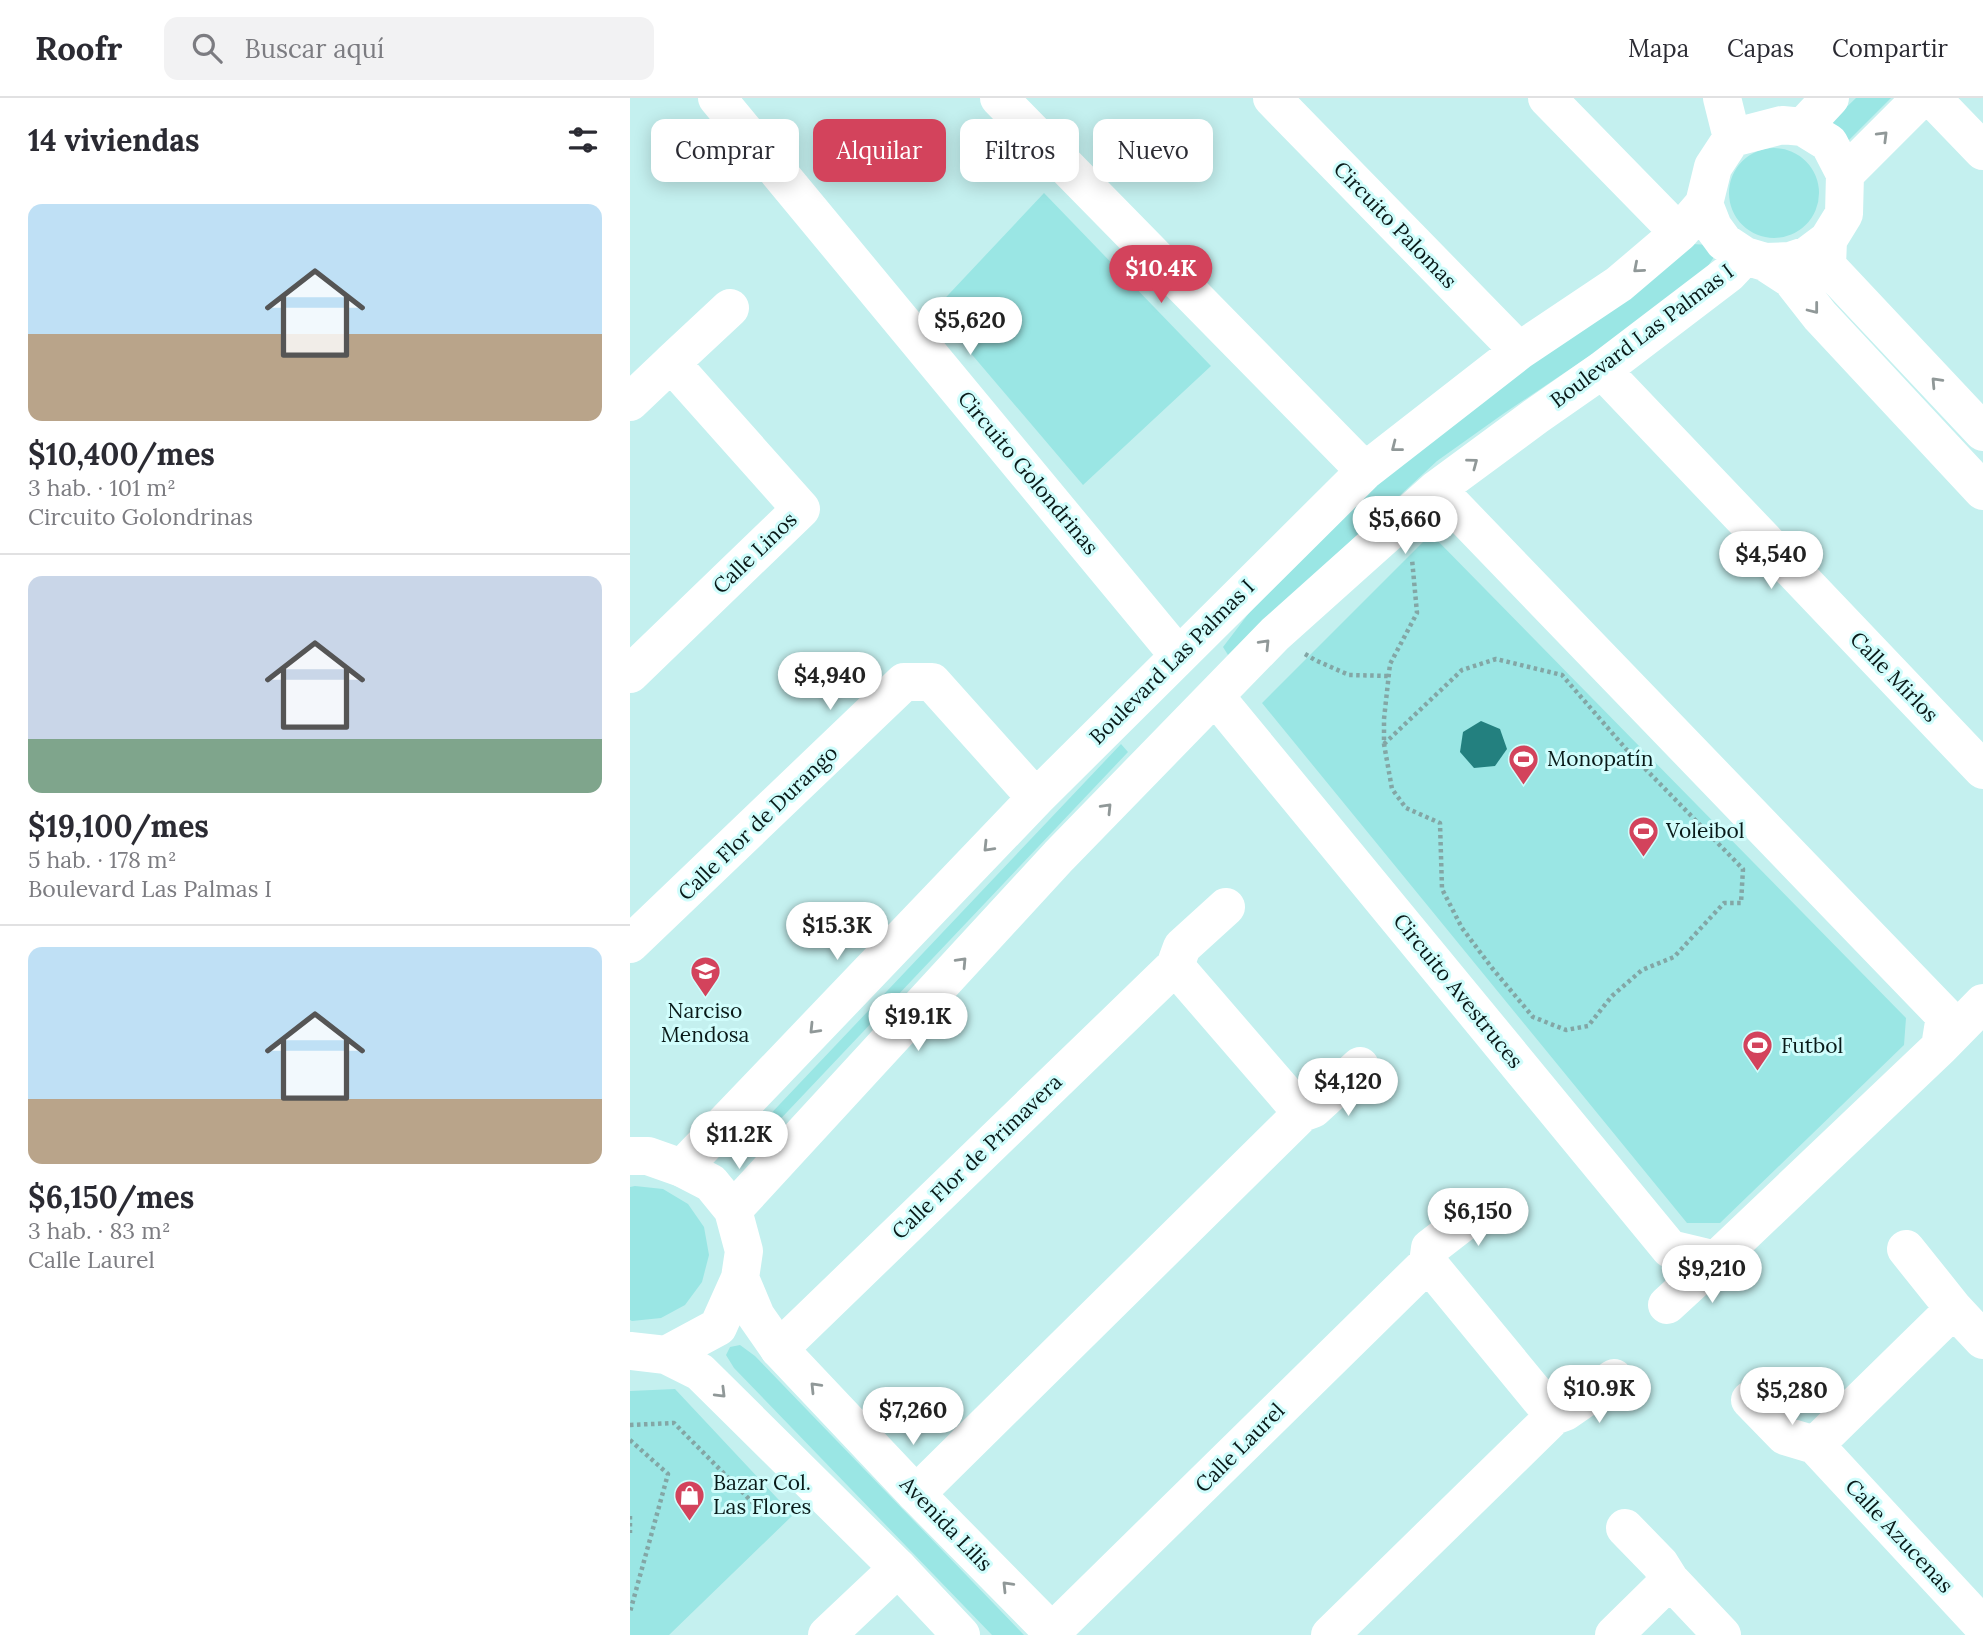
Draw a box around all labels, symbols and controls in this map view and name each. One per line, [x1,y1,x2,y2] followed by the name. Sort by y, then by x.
[164,17,654,80] search box
[35,27,122,69] text: Roofr
[188,29,226,67] icon: search
[244,32,384,65] text: Buscar aquí
[1628,33,1689,64] text: Mapa
[1727,33,1794,64] text: Capas
[1832,33,1948,64] text: Compartir
[651,119,799,182] chip: Comprar
[813,119,946,182] chip: Alquilar
[960,119,1079,182] chip: Filtros
[1093,119,1213,182] chip: Nuevo
[28,121,200,159] text: 14 viviendas
[564,121,602,159] icon: filters
[1874,131,1887,144] one-way arrow
[1328,156,1463,294] street label: Circuito Palomas
[1104,246,1218,305] pin: $10.4K
[252,250,378,376] icon: home
[1125,253,1197,282] text: $10.4K
[1545,258,1739,413] street label: Boulevard Las Palmas I
[1633,260,1646,272] one-way arrow
[913,298,1027,357] pin: $5,620
[1805,301,1818,313] one-way arrow
[934,305,1006,334] text: $5,620
[1932,377,1945,390] one-way arrow
[952,385,1105,560] street label: Circuito Golondrinas
[28,435,215,473] text: $10,400/mes
[1391,438,1403,451] one-way arrow
[1465,458,1478,471] one-way arrow
[28,473,176,502] text: 3 hab. · 101 m²
[1348,496,1462,556] pin: $5,660
[28,502,253,531] text: Circuito Golondrinas
[1369,504,1441,533] text: $5,660
[707,506,802,599] street label: Calle Linos
[1714,532,1828,591] pin: $4,540
[1735,539,1807,568] text: $4,540
[1083,573,1260,750] street label: Boulevard Las Palmas I
[252,622,378,748] icon: home
[1844,626,1944,728] street label: Calle Mirlos
[1257,640,1269,653] one-way arrow
[773,652,887,712] pin: $4,940
[794,660,866,689] text: $4,940
[672,739,843,906] street label: Calle Flor de Durango
[1507,742,1541,786] sports icon: Monopatín
[1547,745,1654,772] place label: Monopatín
[1098,803,1111,816] one-way arrow
[28,807,209,845] text: $19,100/mes
[1626,814,1660,858] sports icon: Voleibol
[1665,817,1744,844] place label: Voleibol
[984,839,997,852] one-way arrow
[28,845,177,874] text: 5 hab. · 178 m²
[28,874,272,903] text: Boulevard Las Palmas I
[780,902,894,962] pin: $15.3K
[1388,908,1529,1074] street label: Circuito Avestruces
[802,910,872,939] text: $15.3K
[688,954,722,998] school or university icon: Narciso Mendosa
[953,957,966,970] one-way arrow
[252,993,378,1119] icon: home
[861,993,975,1053] pin: $19.1K
[661,997,749,1048] place label: Narciso Mendosa
[885,1001,951,1030] text: $19.1K
[810,1021,823,1034] one-way arrow
[1741,1029,1775,1073] sports icon: Futbol
[1781,1032,1843,1059] place label: Futbol
[1291,1058,1405,1118] pin: $4,120
[1314,1066,1382,1095] text: $4,120
[886,1068,1067,1245] street label: Calle Flor de Primavera
[682,1112,796,1171] pin: $11.2K
[706,1119,772,1148] text: $11.2K
[28,1178,194,1216] text: $6,150/mes
[1421,1188,1535,1248] pin: $6,150
[1444,1196,1512,1225] text: $6,150
[28,1216,171,1245] text: 3 hab. · 83 m²
[28,1245,155,1274] text: Calle Laurel
[1655,1246,1769,1305] pin: $9,210
[1678,1253,1746,1282] text: $9,210
[1542,1366,1656,1425] pin: $10.9K
[1735,1368,1849,1427] pin: $5,280
[1563,1373,1635,1402] text: $10.9K
[1756,1375,1828,1404] text: $5,280
[811,1382,823,1395] one-way arrow
[713,1384,726,1397] one-way arrow
[856,1388,970,1447] pin: $7,260
[879,1395,947,1424] text: $7,260
[1189,1397,1290,1498] street label: Calle Laurel
[713,1469,811,1520] place label: Bazar Col. Las Flores
[894,1470,998,1577] street label: Avenida Lilis
[1839,1473,1959,1598] street label: Calle Azucenas
[673,1478,707,1522] shop icon: Bazar Col. Las Flores
[1002,1582,1015,1595] one-way arrow

